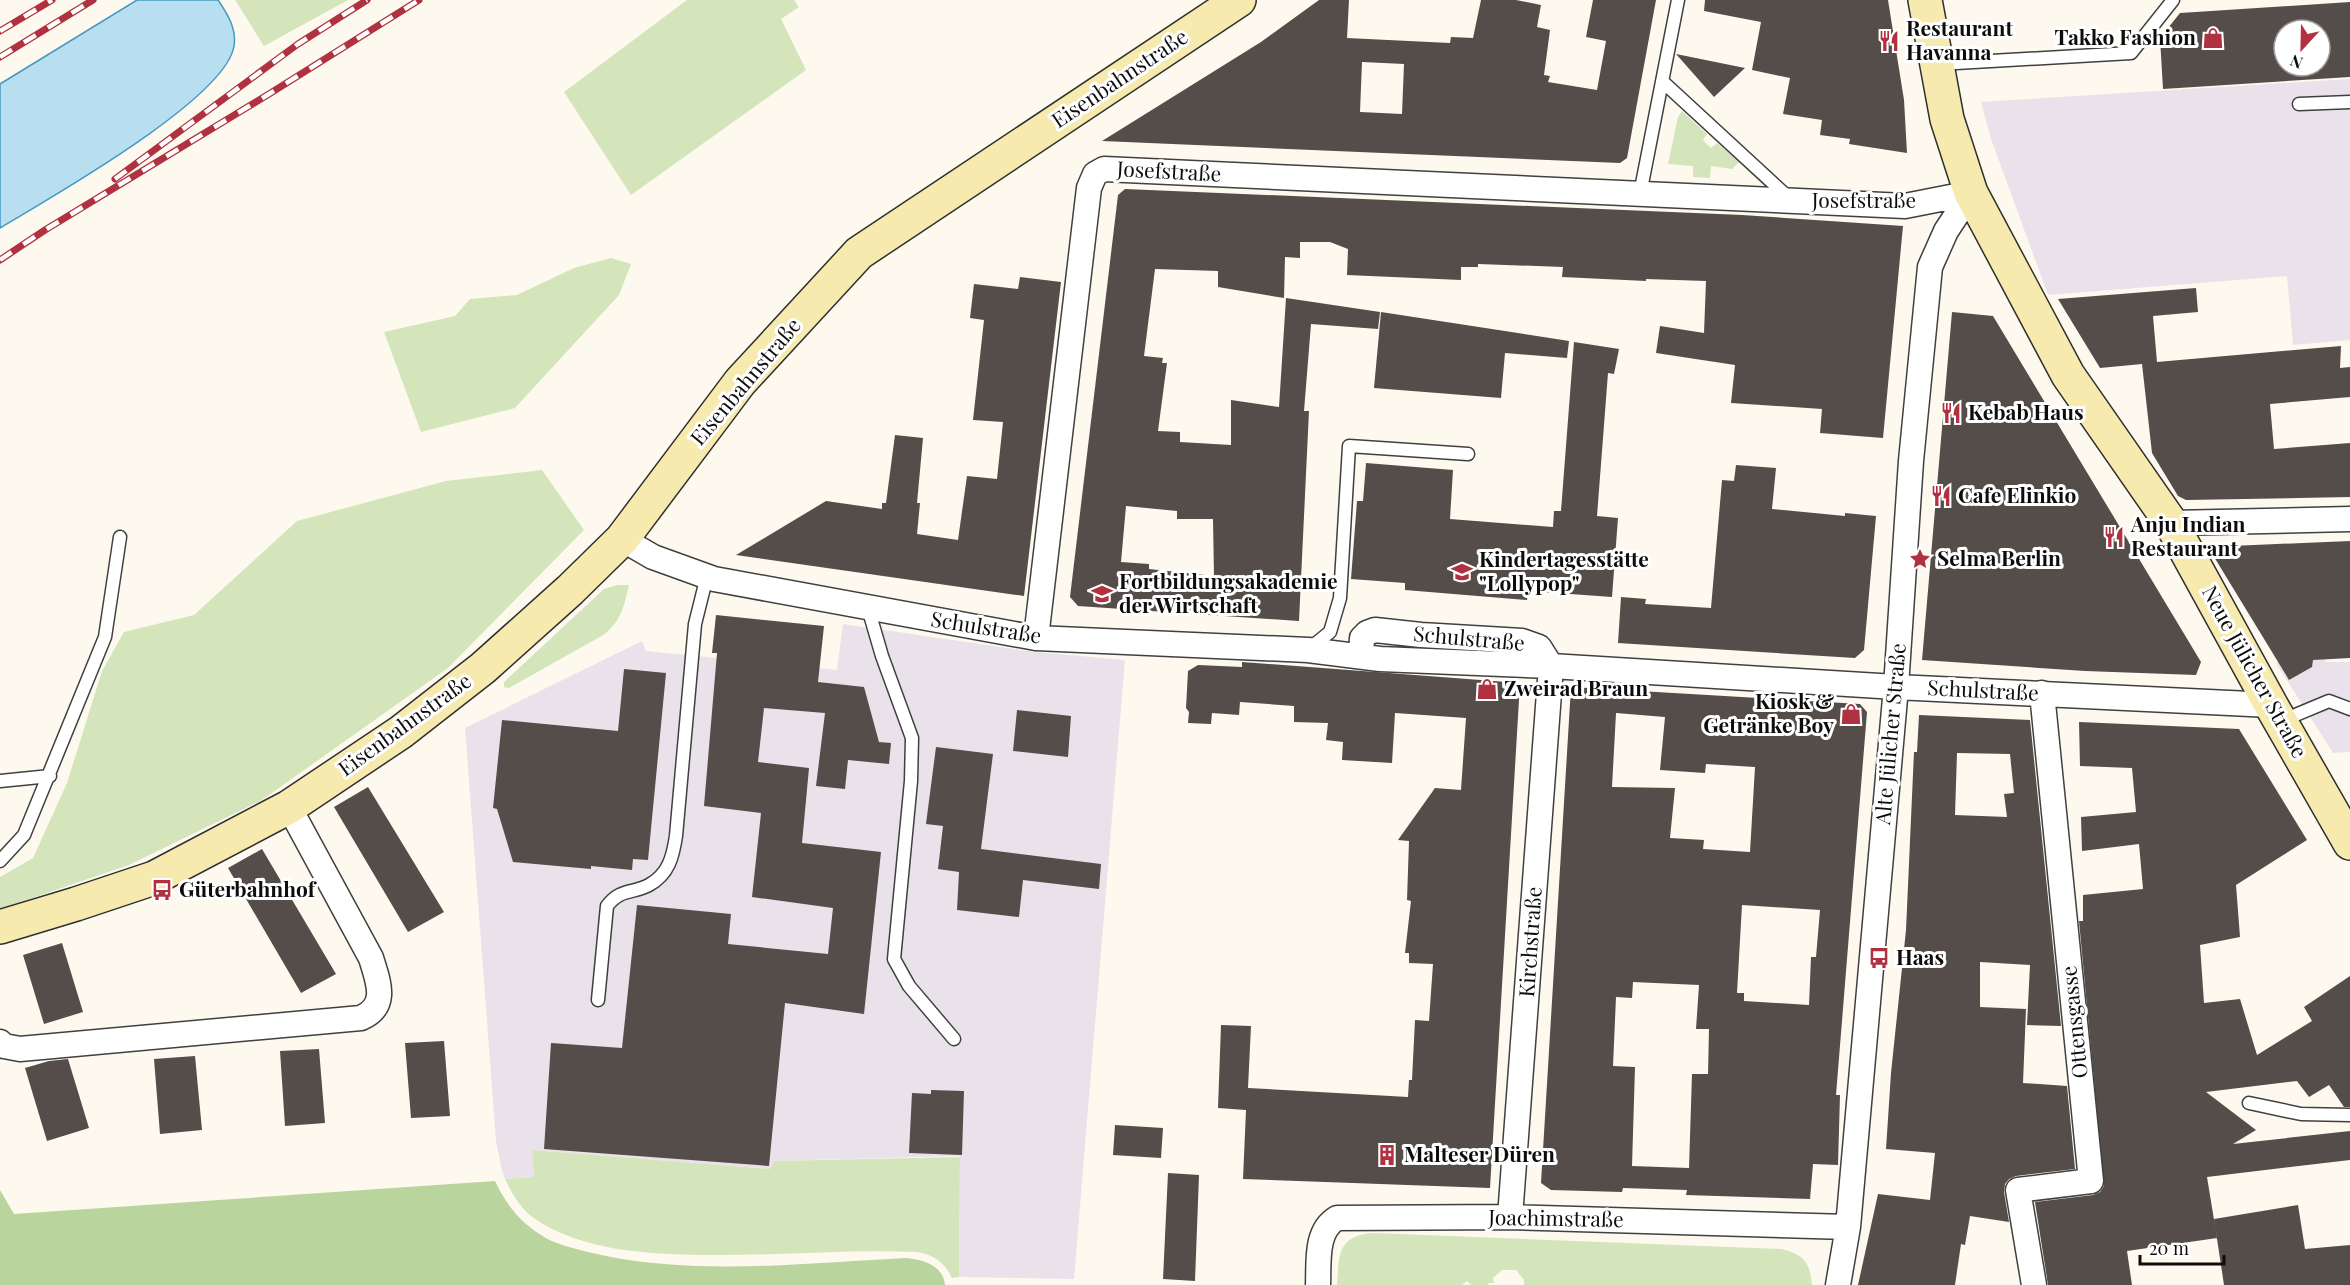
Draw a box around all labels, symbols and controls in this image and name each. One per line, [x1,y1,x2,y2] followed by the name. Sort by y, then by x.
[1906,13,2013,65] place label: Restaurant Havanna
[2272,18,2332,78] north arrow
[1045,22,1192,133] street label: Eisenbahnstraße
[2055,22,2196,50] place label: Takko Fashion
[2201,26,2225,50] shop icon: Takko Fashion
[1877,29,1901,53] restaurant icon: Restaurant Havanna
[2286,50,2305,74] text: N
[1115,153,1222,187] street label: Josefstraße
[1811,185,1916,213] street label: Josefstraße
[683,311,806,450] street label: Eisenbahnstraße
[1968,397,2084,425] place label: Kebab Haus
[1939,401,1963,425] restaurant icon: Kebab Haus
[1958,480,2076,508] place label: Cafe Elinkio
[1929,484,1953,508] restaurant icon: Cafe Elinkio
[2130,509,2246,561] place label: Anju Indian Restaurant
[2102,525,2126,549] restaurant icon: Anju Indian Restaurant
[1937,543,2061,571] place label: Selma Berlin
[1479,544,1649,596] place label: Kindertagesstätte "Lollypop"
[1908,547,1932,571] place icon: Selma Berlin
[1450,560,1474,584] school or university icon: Kindertagesstätte "Lollypop"
[1119,566,1338,618] place label: Fortbildungsakademie der Wirtschaft
[2197,580,2315,762] street label: Neue Jülicher Straße
[1090,582,1114,606] school or university icon: Fortbildungsakademie der Wirtschaft
[929,603,1044,649] street label: Schulstraße
[1412,618,1526,656] street label: Schulstraße
[1867,642,1911,827] street label: Alte Jülicher Straße
[332,666,476,781] street label: Eisenbahnstraße
[1927,672,2040,706] street label: Schulstraße
[1504,673,1648,701] place label: Zweirad Braun
[1475,677,1499,701] shop icon: Zweirad Braun
[1703,686,1834,738] place label: Kiosk & Getränke Boy
[1839,702,1863,726] shop icon: Kiosk & Getränke Boy
[179,874,318,902] place label: Güterbahnhof
[150,878,174,902] bus stop icon: Güterbahnhof
[1511,886,1547,998] street label: Kirchstraße
[1896,942,1944,970] place label: Haas
[1867,946,1891,970] bus stop icon: Haas
[2053,965,2093,1080] street label: Ottensgasse
[1404,1139,1555,1167] place label: Malteser Düren
[1375,1143,1399,1167] building icon: Malteser Düren
[1487,1202,1624,1232] street label: Joachimstraße
[2140,1228,2224,1266] scale bar
[2149,1236,2189,1260] text: 20 m

